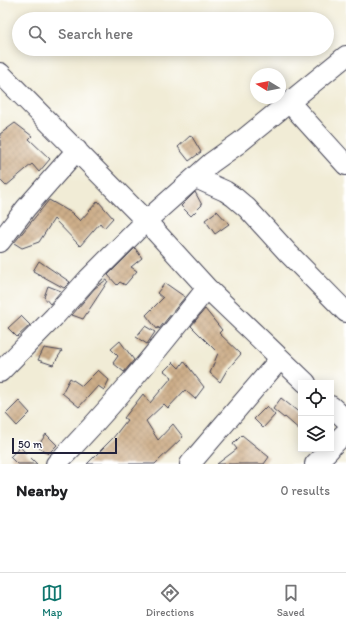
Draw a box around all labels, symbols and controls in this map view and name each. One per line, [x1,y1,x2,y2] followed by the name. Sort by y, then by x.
[12,12,334,56] search box
[26,23,48,45] icon: search
[58,25,133,43] text: Search here
[250,68,286,104] north arrow
[298,380,334,452] map controls
[298,380,334,416] button: locate
[298,416,334,452] button: layers
[12,436,117,455] scale bar
[18,438,42,451] text: 50 m
[16,480,68,500] text: Nearby
[280,483,330,498] text: 0 results
[41,582,63,619] tab: Map
[146,582,194,619] tab: Directions
[277,582,305,619] tab: Saved

